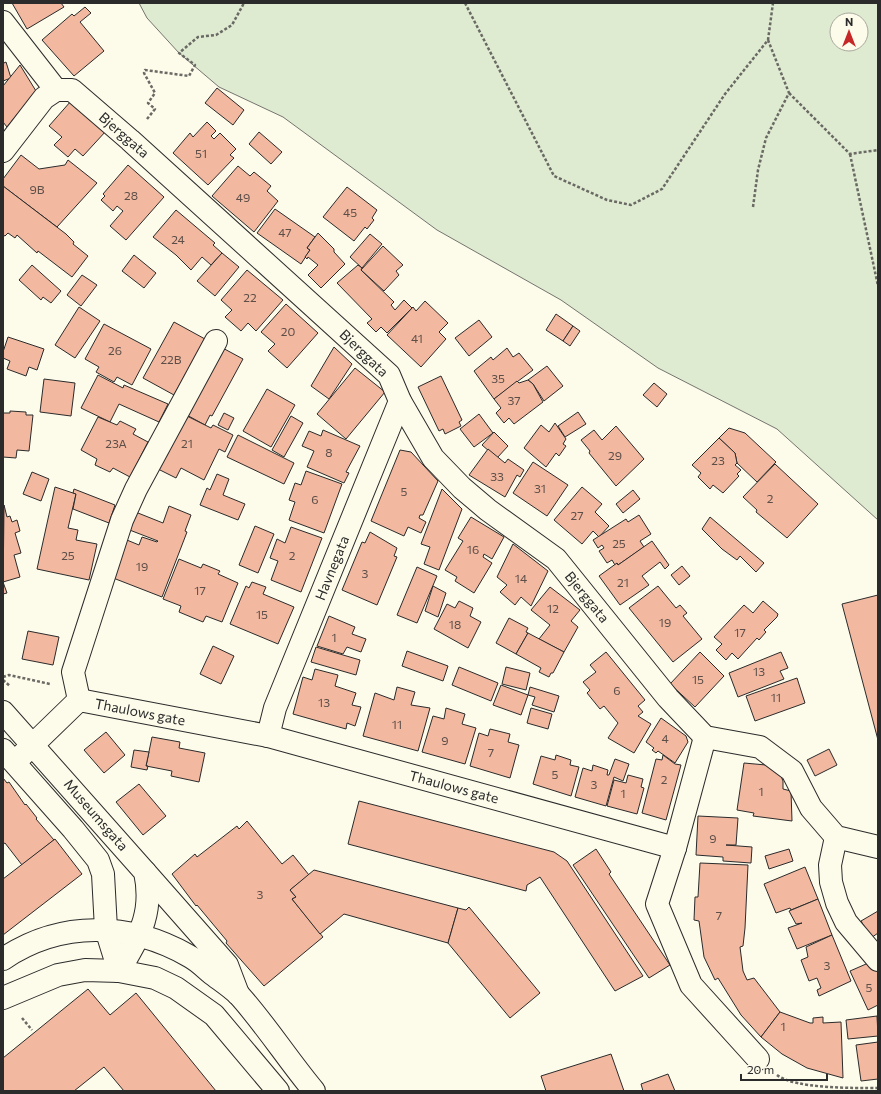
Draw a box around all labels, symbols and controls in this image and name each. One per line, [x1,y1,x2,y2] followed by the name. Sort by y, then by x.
[829,12,869,52] north arrow
[845,15,853,28] text: N
[96,108,153,161] street label: Bjerggata
[195,146,207,160] house number: 51
[29,182,45,196] house number: 9B
[124,188,138,202] house number: 28
[236,190,250,204] house number: 49
[343,205,357,219] house number: 45
[278,225,292,239] house number: 47
[171,232,185,246] house number: 24
[243,290,257,304] house number: 22
[281,324,295,338] house number: 20
[336,325,392,380] street label: Bjerggata
[411,331,423,345] house number: 41
[108,343,122,357] house number: 26
[160,352,182,366] house number: 22B
[491,371,505,385] house number: 35
[507,393,521,407] house number: 37
[105,436,127,450] house number: 23A
[181,436,193,450] house number: 21
[325,445,333,459] house number: 8
[608,448,622,462] house number: 29
[711,453,725,467] house number: 23
[490,469,504,483] house number: 33
[534,481,546,495] house number: 31
[401,484,408,498] house number: 5
[767,491,774,505] house number: 2
[311,492,319,506] house number: 6
[571,508,583,522] house number: 27
[311,533,352,603] street label: Havnegata
[612,536,626,550] house number: 25
[467,542,479,556] house number: 16
[61,548,75,562] house number: 25
[289,548,296,562] house number: 2
[136,559,148,573] house number: 19
[362,566,369,580] house number: 3
[562,568,613,626] street label: Bjerggata
[515,571,527,585] house number: 14
[617,575,629,589] house number: 21
[194,583,206,597] house number: 17
[547,601,559,615] house number: 12
[256,607,268,621] house number: 15
[659,615,671,629] house number: 19
[449,617,461,631] house number: 18
[734,625,746,639] house number: 17
[331,630,337,644] house number: 1
[753,664,765,678] house number: 13
[692,672,704,686] house number: 15
[613,683,621,697] house number: 6
[771,690,781,704] house number: 11
[93,694,187,729] street label: Thaulows gate
[318,695,330,709] house number: 13
[392,717,402,731] house number: 11
[661,731,669,745] house number: 4
[441,733,449,747] house number: 9
[488,745,494,759] house number: 7
[408,766,501,807] street label: Thaulows gate
[552,767,559,781] house number: 5
[661,772,668,786] house number: 2
[61,775,132,854] street label: Museumsgata
[591,777,598,791] house number: 3
[758,784,764,798] house number: 1
[620,786,626,800] house number: 1
[709,831,717,845] house number: 9
[257,887,264,901] house number: 3
[716,908,722,922] house number: 7
[824,958,831,972] house number: 3
[866,980,873,994] house number: 5
[780,1019,786,1033] house number: 1
[741,1056,827,1082] scale bar
[747,1062,774,1076] text: 20 m

